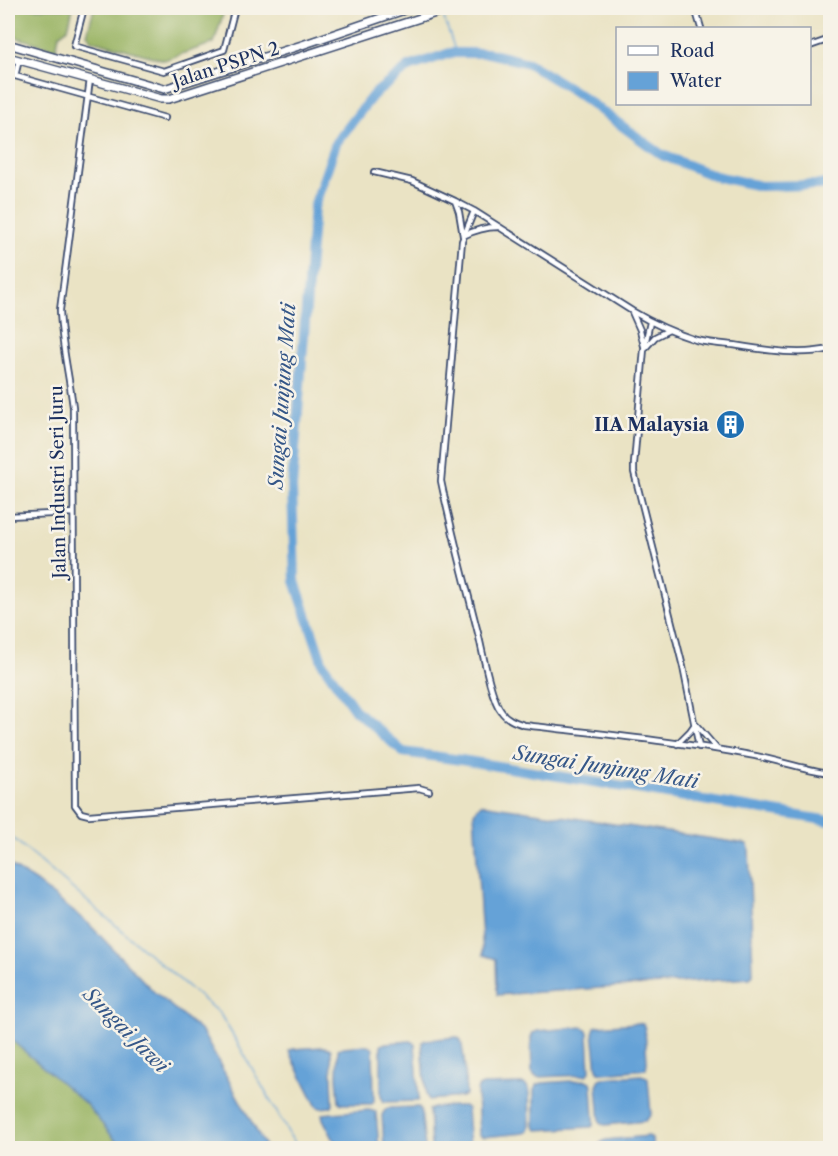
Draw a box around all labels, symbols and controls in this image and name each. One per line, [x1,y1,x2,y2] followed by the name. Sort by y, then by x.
[616,27,811,105] legend
[167,37,282,94] street label: Jalan PSPN 2
[670,40,715,62] text: Road
[669,70,722,92] text: Water
[263,300,301,491] water label: Sungai Junjung Mati
[45,385,71,582] street label: Jalan Industri Seri Juru
[714,409,746,441] building icon: IIA Malaysia
[594,414,710,436] place label: IIA Malaysia
[511,740,702,794] water label: Sungai Junjung Mati
[78,982,175,1079] water label: Sungai Jawi

